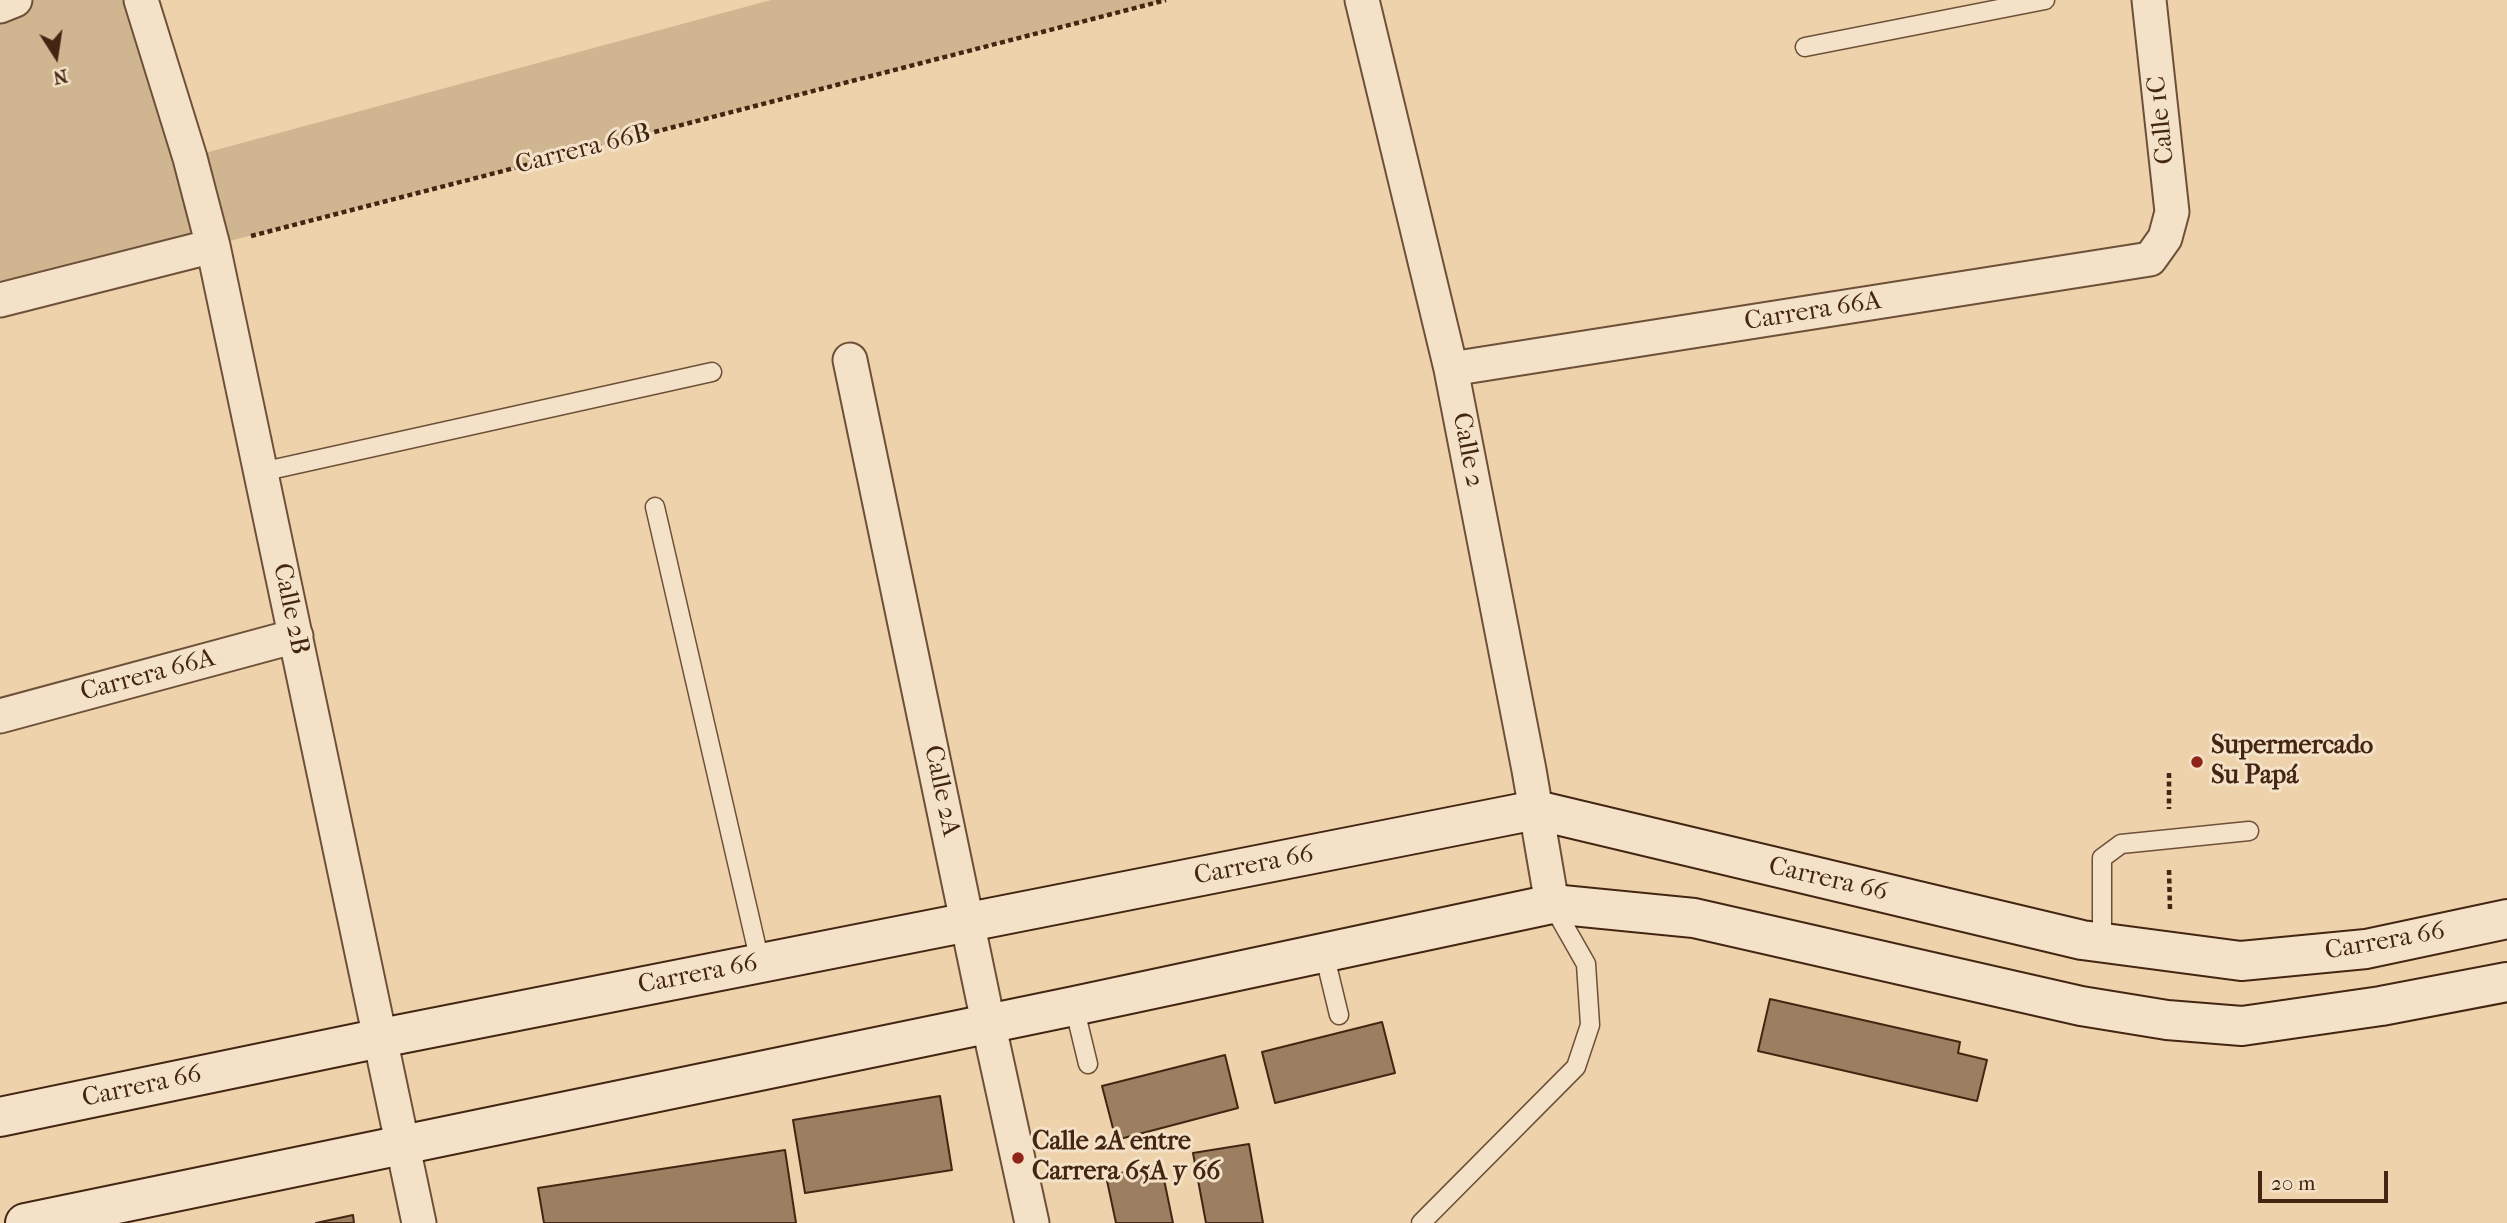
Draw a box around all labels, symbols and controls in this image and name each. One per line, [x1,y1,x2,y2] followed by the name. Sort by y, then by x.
[21,21,91,91] north arrow
[51,64,70,89] text: N
[2142,74,2182,166] street label: Calle 1C
[512,118,654,182] street label: Carrera 66B
[1742,286,1884,338] street label: Carrera 66A
[1444,410,1490,490] street label: Calle 2
[265,561,315,657] street label: Calle 2B
[77,643,219,709] street label: Carrera 66A
[2211,731,2373,792] place label: Supermercado Su Papá
[916,743,966,839] street label: Calle 2A
[2189,754,2205,770] marker: Supermercado Su Papá
[1192,839,1316,893] street label: Carrera 66
[1765,851,1891,909] street label: Carrera 66
[2323,916,2447,968] street label: Carrera 66
[636,948,760,1002] street label: Carrera 66
[79,1059,205,1115] street label: Carrera 66
[1032,1127,1220,1188] place label: Calle 2A entre Carrera 65A y 66
[1010,1150,1026,1166] marker: Calle 2A entre Carrera 65A y 66
[2262,1156,2392,1200] scale bar
[2271,1171,2315,1195] text: 20 m

